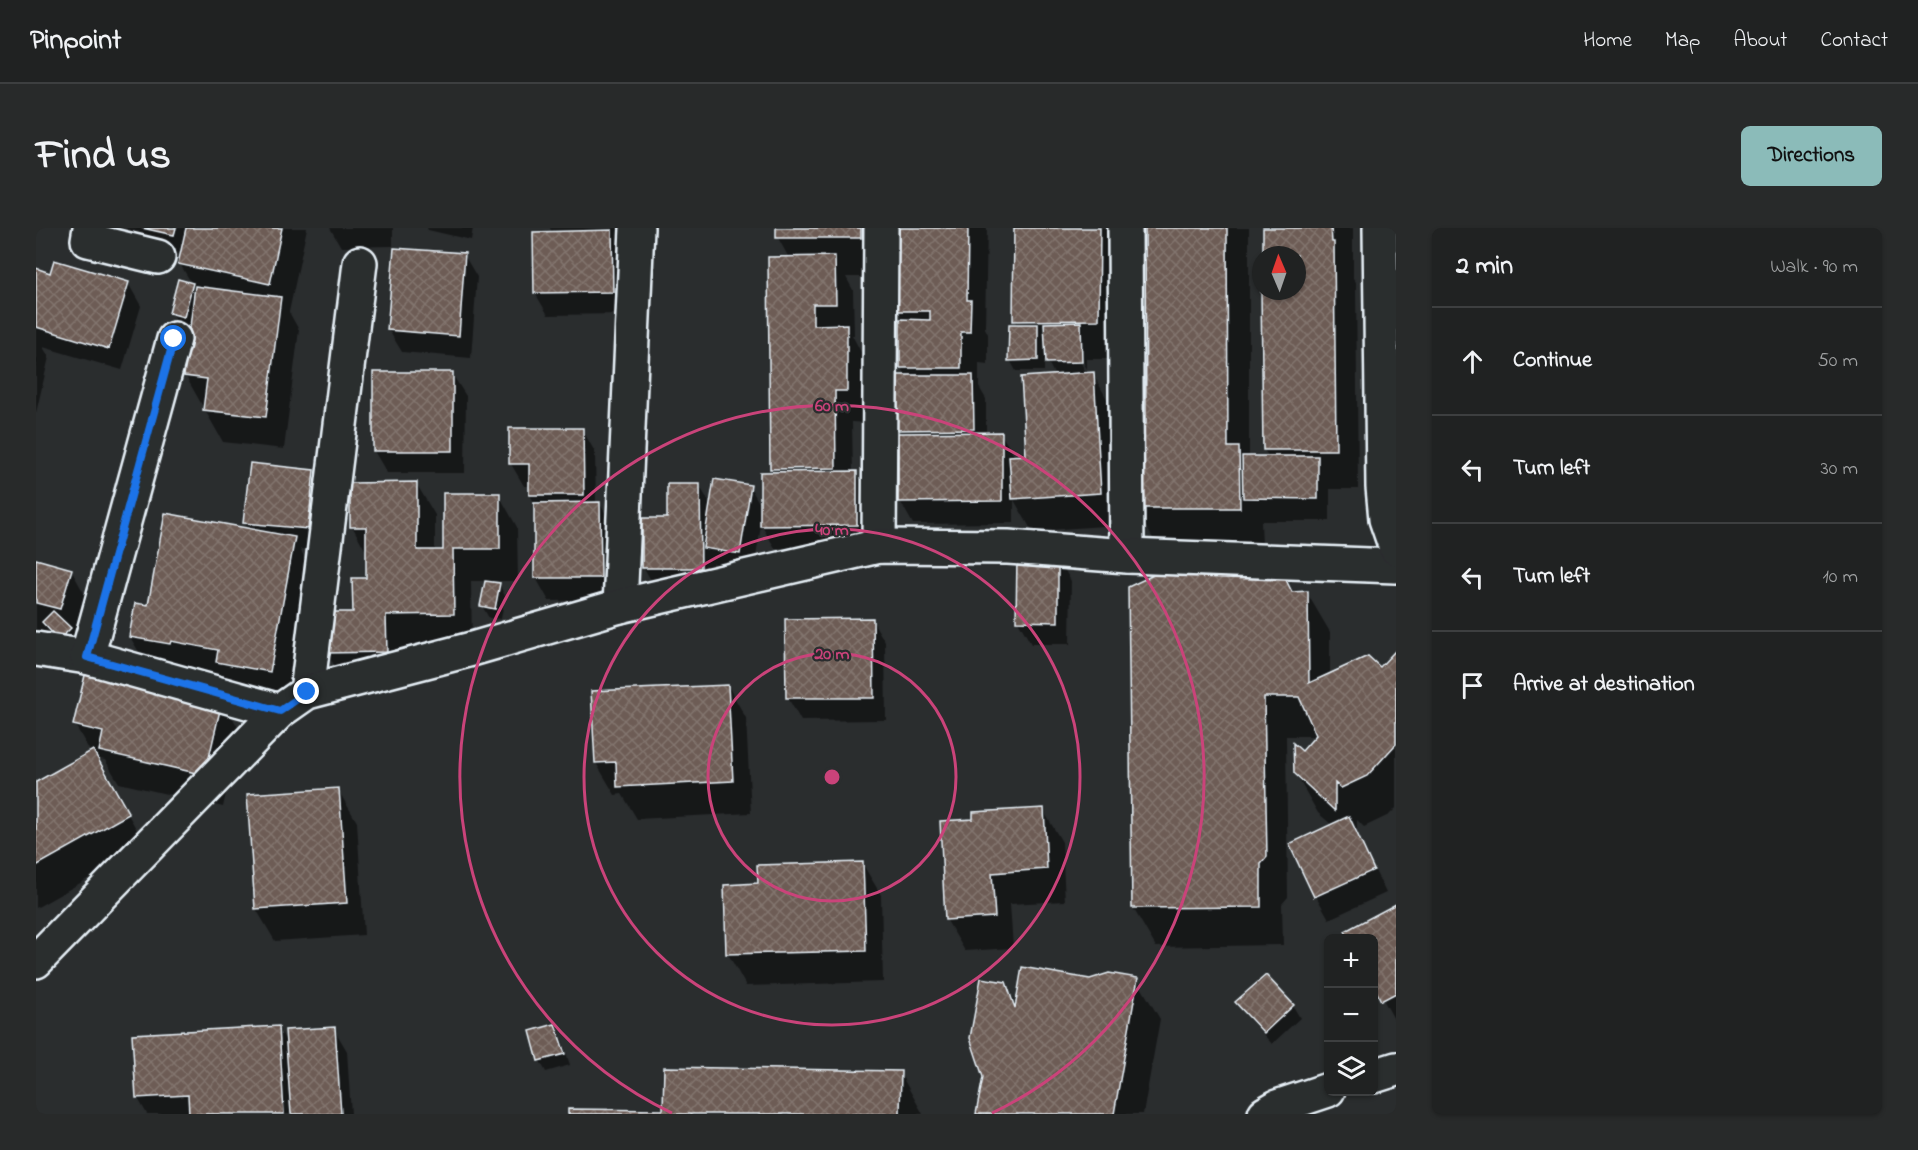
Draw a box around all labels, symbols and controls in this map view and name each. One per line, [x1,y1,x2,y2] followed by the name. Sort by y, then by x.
[30,21,121,62] text: Pinpoint
[1583,26,1632,56] text: Home
[1665,26,1700,56] text: Map
[1733,26,1787,56] text: About
[1820,26,1888,56] text: Contact
[36,126,171,187] text: Find us
[1741,126,1882,186] button: Directions
[1252,246,1306,300] north arrow
[1456,248,1513,286] text: 2 min
[1770,253,1858,282] text: Walk · 90 m
[160,325,186,351] route start
[1456,345,1489,378] icon: ahead
[1513,345,1592,377] text: Continue
[1817,347,1858,376] text: 50 m
[815,394,849,420] text: 60 m
[1456,453,1489,486] icon: left
[1513,453,1590,485] text: Turn left
[1821,455,1858,484] text: 30 m
[815,518,849,544] text: 40 m
[1456,561,1489,594] icon: left
[1513,561,1590,593] text: Turn left
[1822,563,1858,592] text: 10 m
[813,642,850,668] text: 20 m
[1456,669,1489,702] icon: arrive
[1513,669,1695,701] text: Arrive at destination
[293,678,319,704] route end
[822,767,842,787] centre of rings
[1324,934,1378,1096] map controls
[1324,934,1378,988] button: +
[1324,988,1378,1042] button: −
[1324,1042,1378,1096] button: layers

